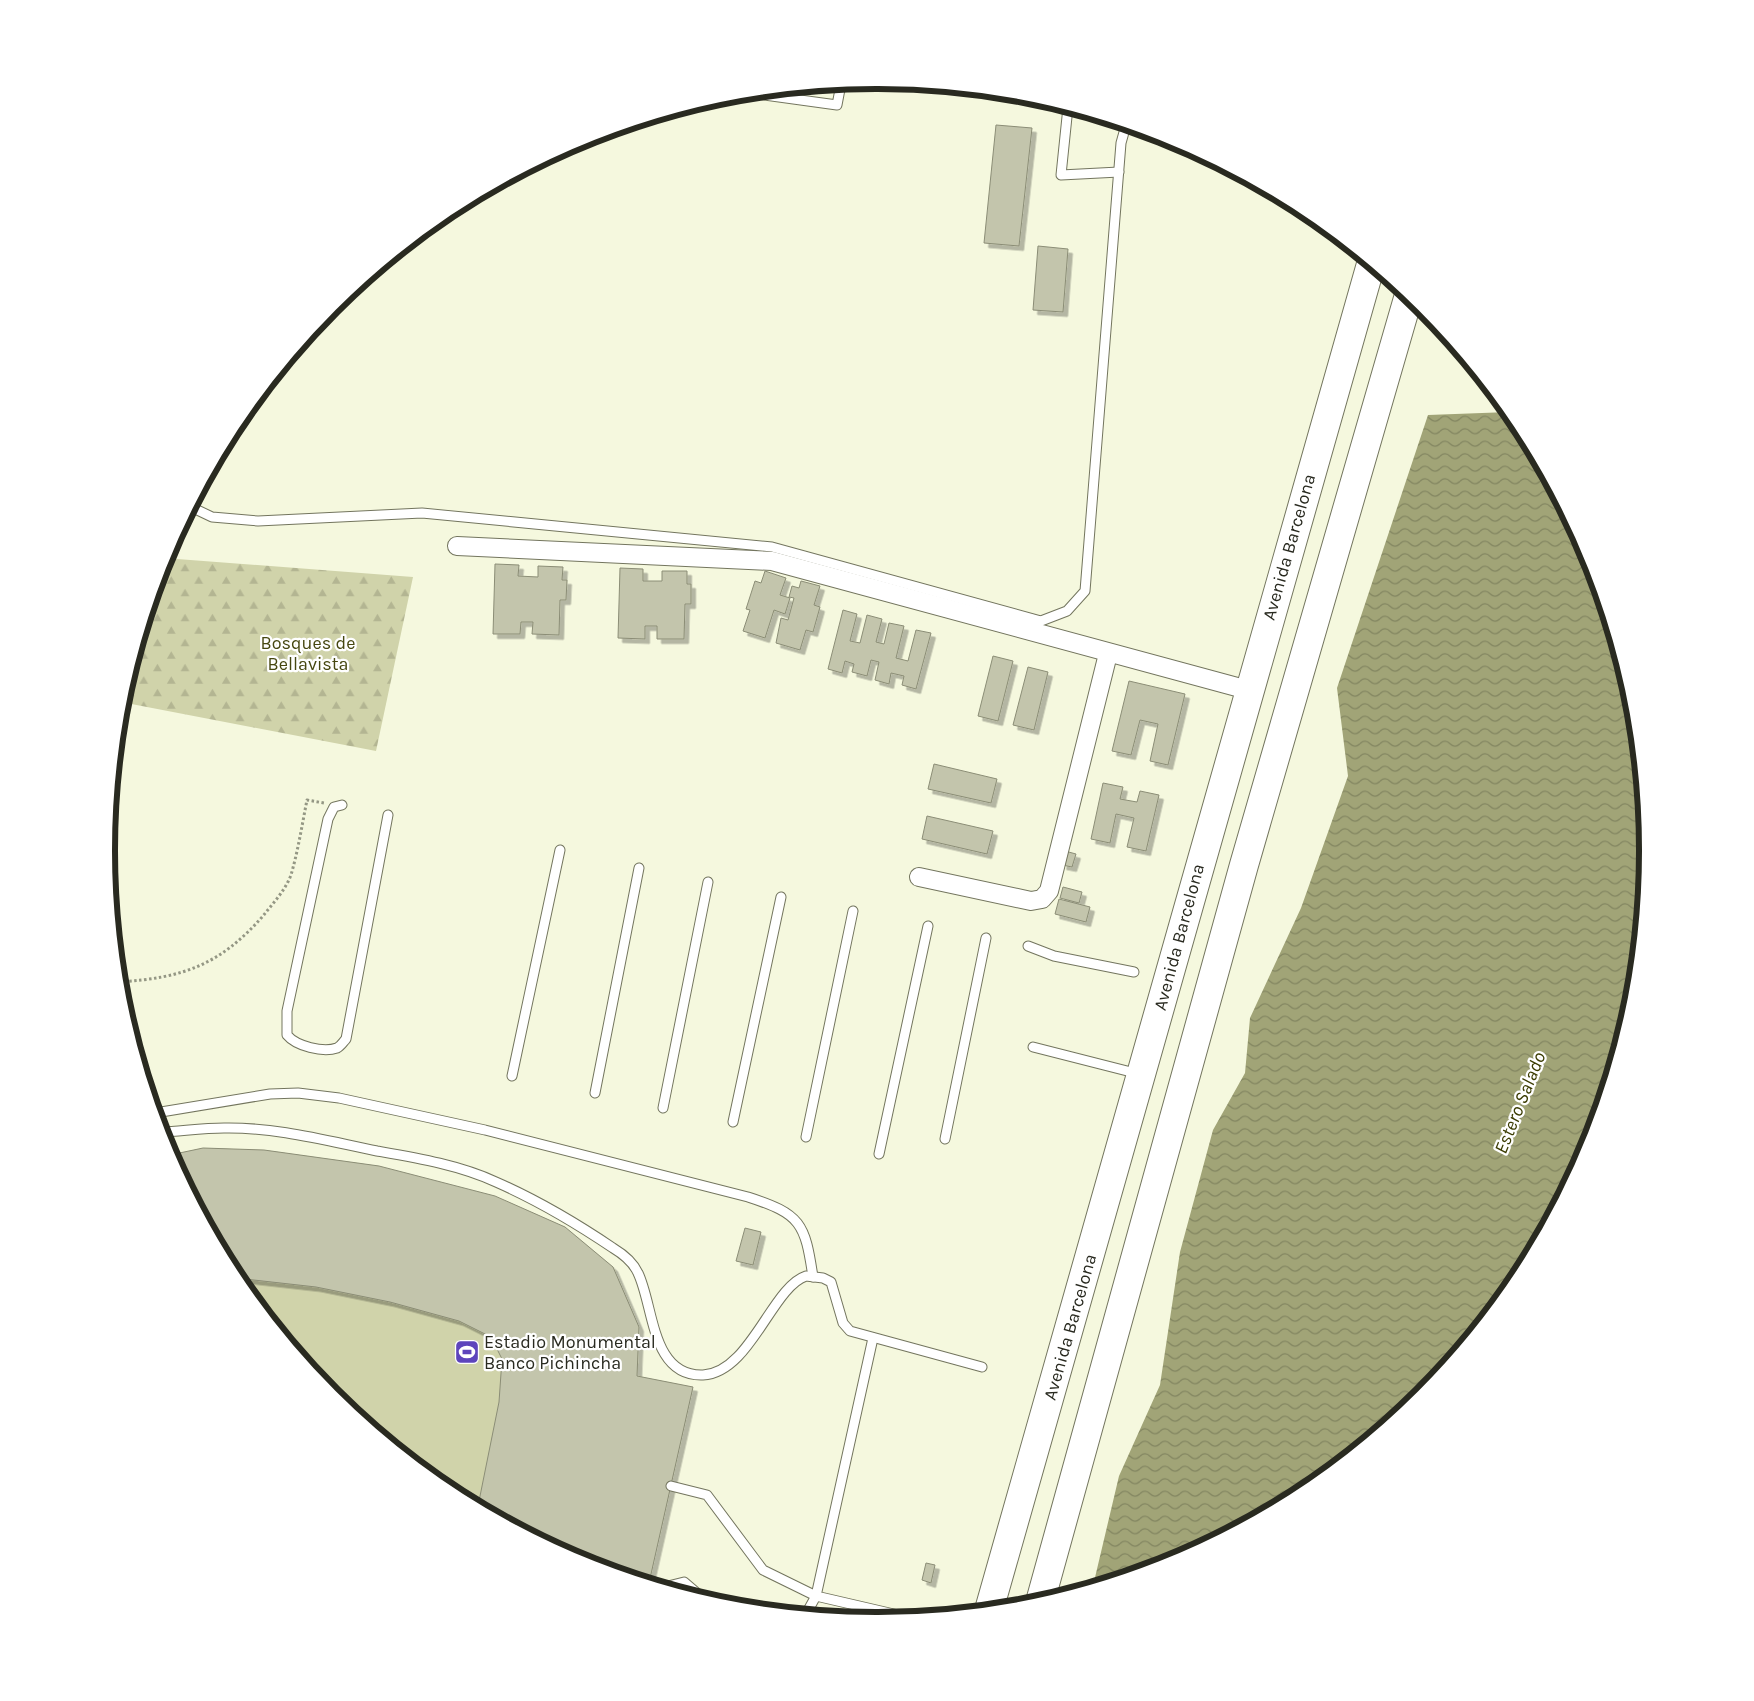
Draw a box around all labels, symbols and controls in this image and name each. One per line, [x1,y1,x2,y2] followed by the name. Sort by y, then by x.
[1258,471,1320,623] street label: Avenida Barcelona
[261,632,355,675] park label: Bosques de Bellavista
[1149,861,1209,1013] street label: Avenida Barcelona
[1490,1048,1551,1157] water label: Estero Salado
[1039,1251,1101,1403] street label: Avenida Barcelona
[484,1331,656,1374] place label: Estadio Monumental Banco Pichincha
[454,1339,480,1365] sports icon: Estadio Monumental Banco Pichincha

